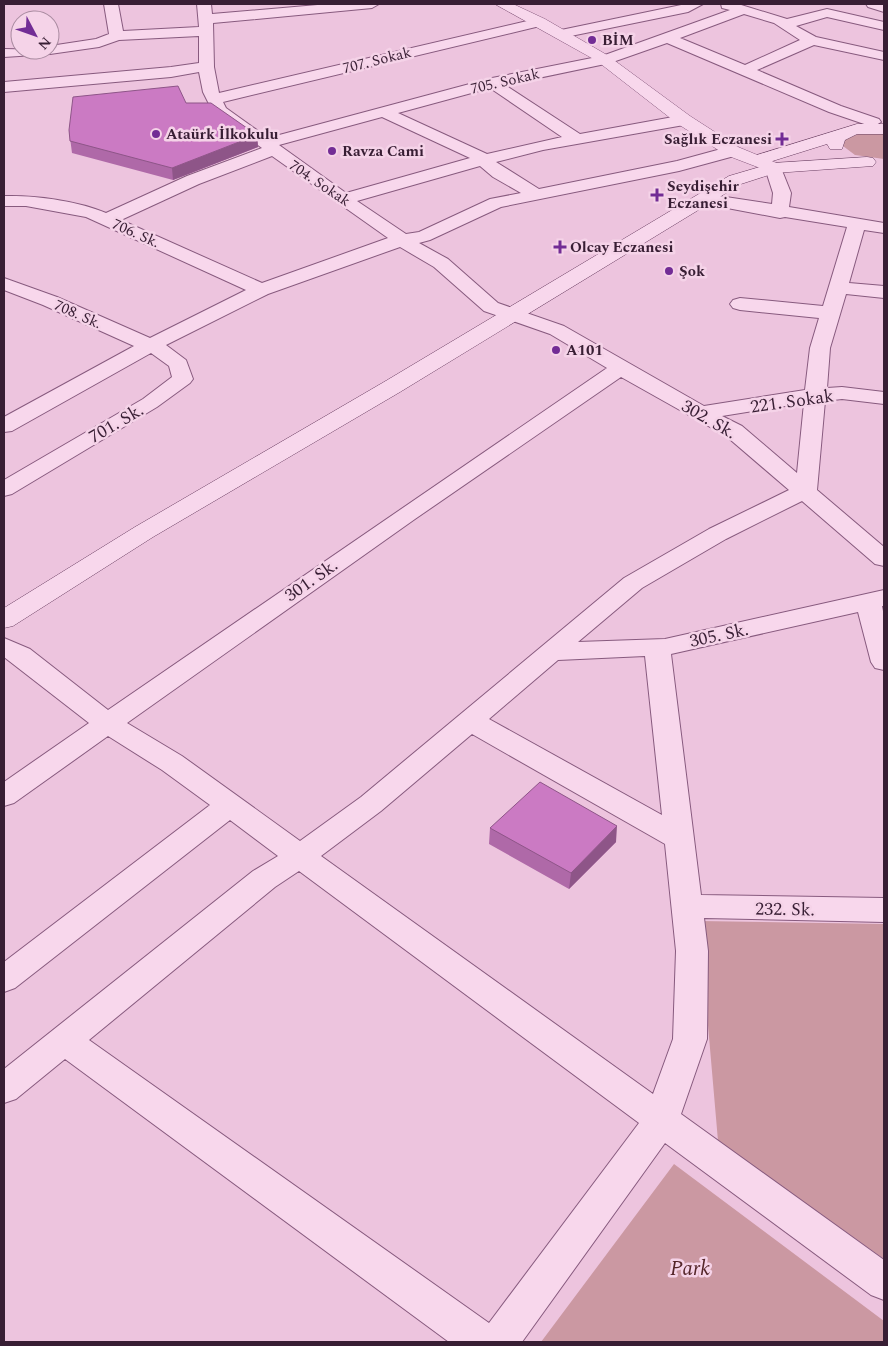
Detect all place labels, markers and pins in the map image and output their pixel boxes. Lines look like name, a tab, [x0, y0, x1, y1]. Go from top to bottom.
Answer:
place label: BİM	[602, 29, 634, 52]
marker: BİM	[586, 34, 598, 46]
place label: Ataürk İlkokulu	[166, 123, 279, 146]
marker: Ataürk İlkokulu	[150, 128, 162, 140]
place label: Sağlık Eczanesi	[664, 128, 772, 151]
marker: Sağlık Eczanesi	[776, 133, 788, 145]
place label: Ravza Cami	[342, 140, 424, 163]
marker: Ravza Cami	[326, 145, 338, 157]
place label: Seydişehir Eczanesi	[667, 175, 740, 215]
marker: Seydişehir Eczanesi	[651, 189, 663, 201]
place label: Olcay Eczanesi	[570, 236, 673, 259]
marker: Olcay Eczanesi	[554, 241, 566, 253]
place label: Şok	[679, 260, 705, 283]
marker: Şok	[663, 265, 675, 277]
place label: A101	[566, 339, 603, 362]
marker: A101	[550, 344, 562, 356]

